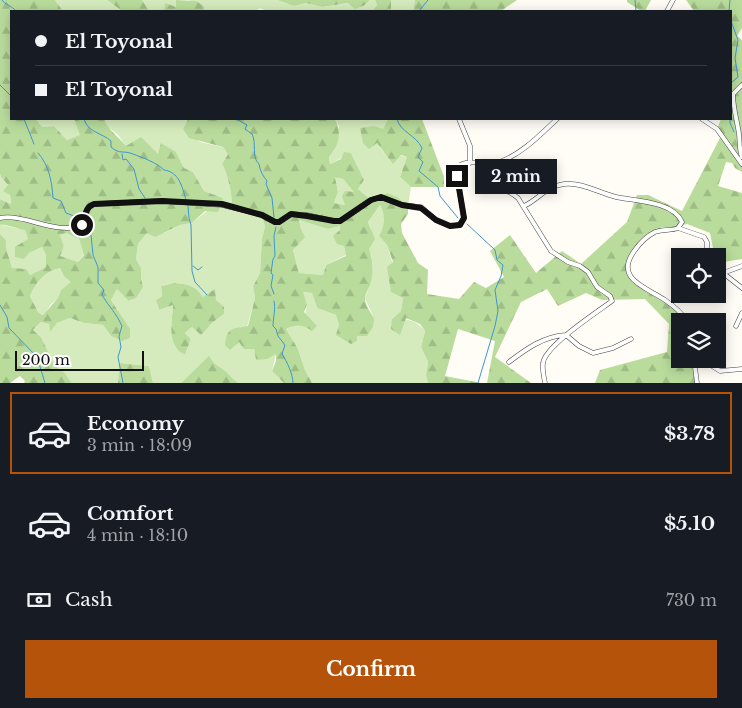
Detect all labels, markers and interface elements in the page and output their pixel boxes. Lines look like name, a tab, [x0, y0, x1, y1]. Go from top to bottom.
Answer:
text: El Toyonal	[65, 30, 173, 53]
text: El Toyonal	[65, 78, 173, 101]
callout: 2 min	[474, 158, 557, 194]
route end	[446, 165, 468, 187]
text: 2 min	[491, 166, 541, 186]
route start	[71, 214, 93, 236]
map controls	[671, 248, 726, 368]
button: locate	[671, 248, 726, 303]
button: layers	[671, 313, 726, 368]
scale bar	[15, 348, 144, 371]
text: 200 m	[22, 351, 70, 369]
icon: car	[27, 411, 72, 456]
text: Economy	[87, 412, 184, 435]
text: $3.78	[664, 422, 715, 445]
text: 3 min · 18:09	[87, 435, 192, 455]
icon: car	[27, 501, 72, 546]
text: Comfort	[87, 502, 174, 525]
text: $5.10	[664, 512, 715, 535]
text: 4 min · 18:10	[87, 525, 188, 545]
icon: cash	[25, 586, 53, 614]
text: Cash	[65, 588, 112, 611]
text: 730 m	[666, 590, 717, 610]
button: Confirm	[25, 640, 717, 698]

